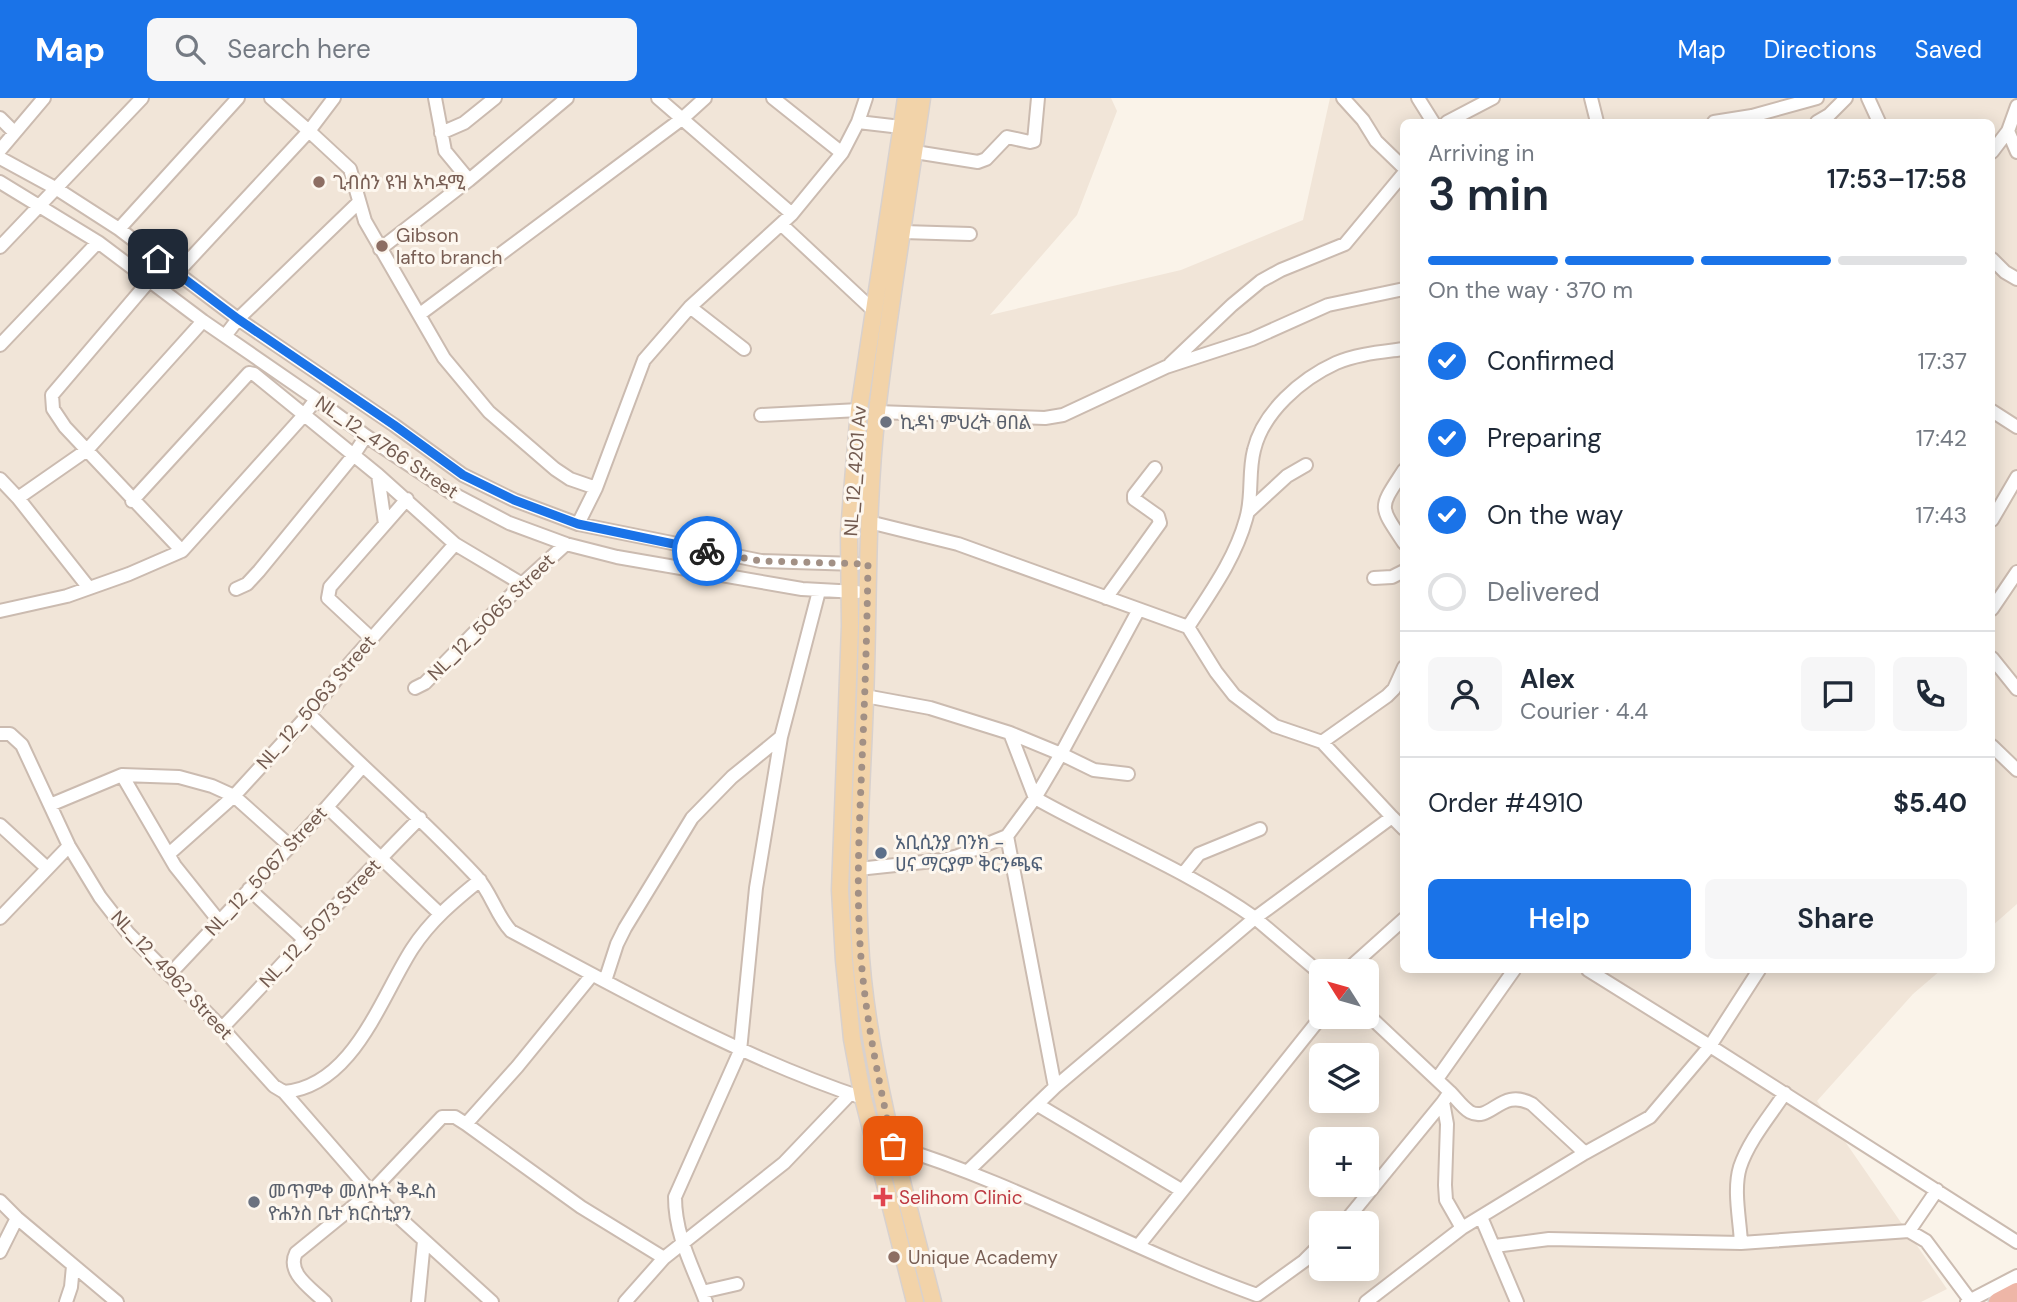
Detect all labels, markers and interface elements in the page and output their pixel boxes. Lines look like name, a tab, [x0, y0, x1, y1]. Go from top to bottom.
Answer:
search box	[147, 18, 637, 81]
text: Map	[35, 28, 105, 71]
icon: search	[171, 30, 209, 68]
text: Search here	[227, 32, 371, 66]
text: Map	[1678, 34, 1726, 65]
text: Directions	[1764, 34, 1877, 65]
text: Saved	[1915, 34, 1982, 65]
text: Arriving in	[1428, 138, 1534, 168]
text: 17:53–17:58	[1827, 162, 1967, 196]
text: 3 min	[1428, 164, 1549, 224]
place label: ጊብሰን ዩዝ አካዳሚ	[333, 170, 465, 195]
marker: ጊብሰን ዩዝ አካዳሚ	[311, 174, 327, 190]
place label: Gibson lafto branch	[396, 223, 503, 270]
pin	[128, 229, 188, 289]
marker: Gibson lafto branch	[374, 238, 390, 254]
icon: home	[139, 240, 177, 278]
text: On the way · 370 m	[1428, 275, 1633, 305]
icon: check	[1428, 342, 1466, 380]
text: Confirmed	[1487, 344, 1614, 378]
text: 17:37	[1917, 346, 1967, 376]
street label: NL_12_4766 Street	[311, 390, 463, 504]
street label: NL_12_4201 Av	[838, 405, 872, 537]
place label: ኪዳነ ምህረት ፀበል	[900, 410, 1032, 435]
marker: ኪዳነ ምህረት ፀበል	[878, 414, 894, 430]
icon: check	[1428, 419, 1466, 457]
text: Preparing	[1487, 421, 1602, 455]
text: 17:42	[1916, 423, 1967, 453]
icon: check	[1428, 496, 1466, 534]
text: On the way	[1487, 498, 1623, 532]
text: 17:43	[1915, 500, 1967, 530]
courier	[672, 516, 742, 586]
icon: bike	[688, 532, 726, 570]
street label: NL_12_5065 Street	[422, 548, 560, 686]
text: Delivered	[1487, 575, 1600, 609]
street label: NL_12_5063 Street	[251, 630, 381, 774]
button: person	[1428, 657, 1502, 731]
button: chat	[1801, 657, 1875, 731]
button: phone	[1893, 657, 1967, 731]
text: Alex	[1520, 662, 1575, 696]
text: Courier · 4.4	[1520, 696, 1648, 726]
text: Order #4910	[1428, 786, 1583, 820]
text: $5.40	[1893, 786, 1967, 820]
street label: NL_12_5067 Street	[199, 801, 333, 941]
place label: አቢሲንያ ባንክ - ሀና ማርያም ቅርንጫፍ	[895, 830, 1043, 877]
marker: አቢሲንያ ባንክ - ሀና ማርያም ቅርንጫፍ	[873, 845, 889, 861]
street label: NL_12_5073 Street	[254, 853, 386, 993]
button: Help	[1428, 879, 1691, 959]
button: Share	[1705, 879, 1967, 959]
street label: NL_12_4962 Street	[106, 905, 238, 1045]
north arrow	[1309, 959, 1379, 1029]
map controls	[1309, 959, 1379, 1281]
button: layers	[1309, 1043, 1379, 1113]
pin	[863, 1116, 923, 1176]
icon: bag	[874, 1127, 912, 1165]
button: +	[1309, 1127, 1379, 1197]
place label: መጥምቀ መለኮት ቅዱስ ዮሐንስ ቤተ ክርስቲያን	[268, 1179, 437, 1226]
place label: Selihom Clinic	[899, 1185, 1023, 1210]
marker: Selihom Clinic	[873, 1187, 893, 1207]
marker: መጥምቀ መለኮት ቅዱስ ዮሐንስ ቤተ ክርስቲያን	[246, 1194, 262, 1210]
button: −	[1309, 1211, 1379, 1281]
place label: Unique Academy	[908, 1245, 1058, 1270]
marker: Unique Academy	[886, 1249, 902, 1265]

